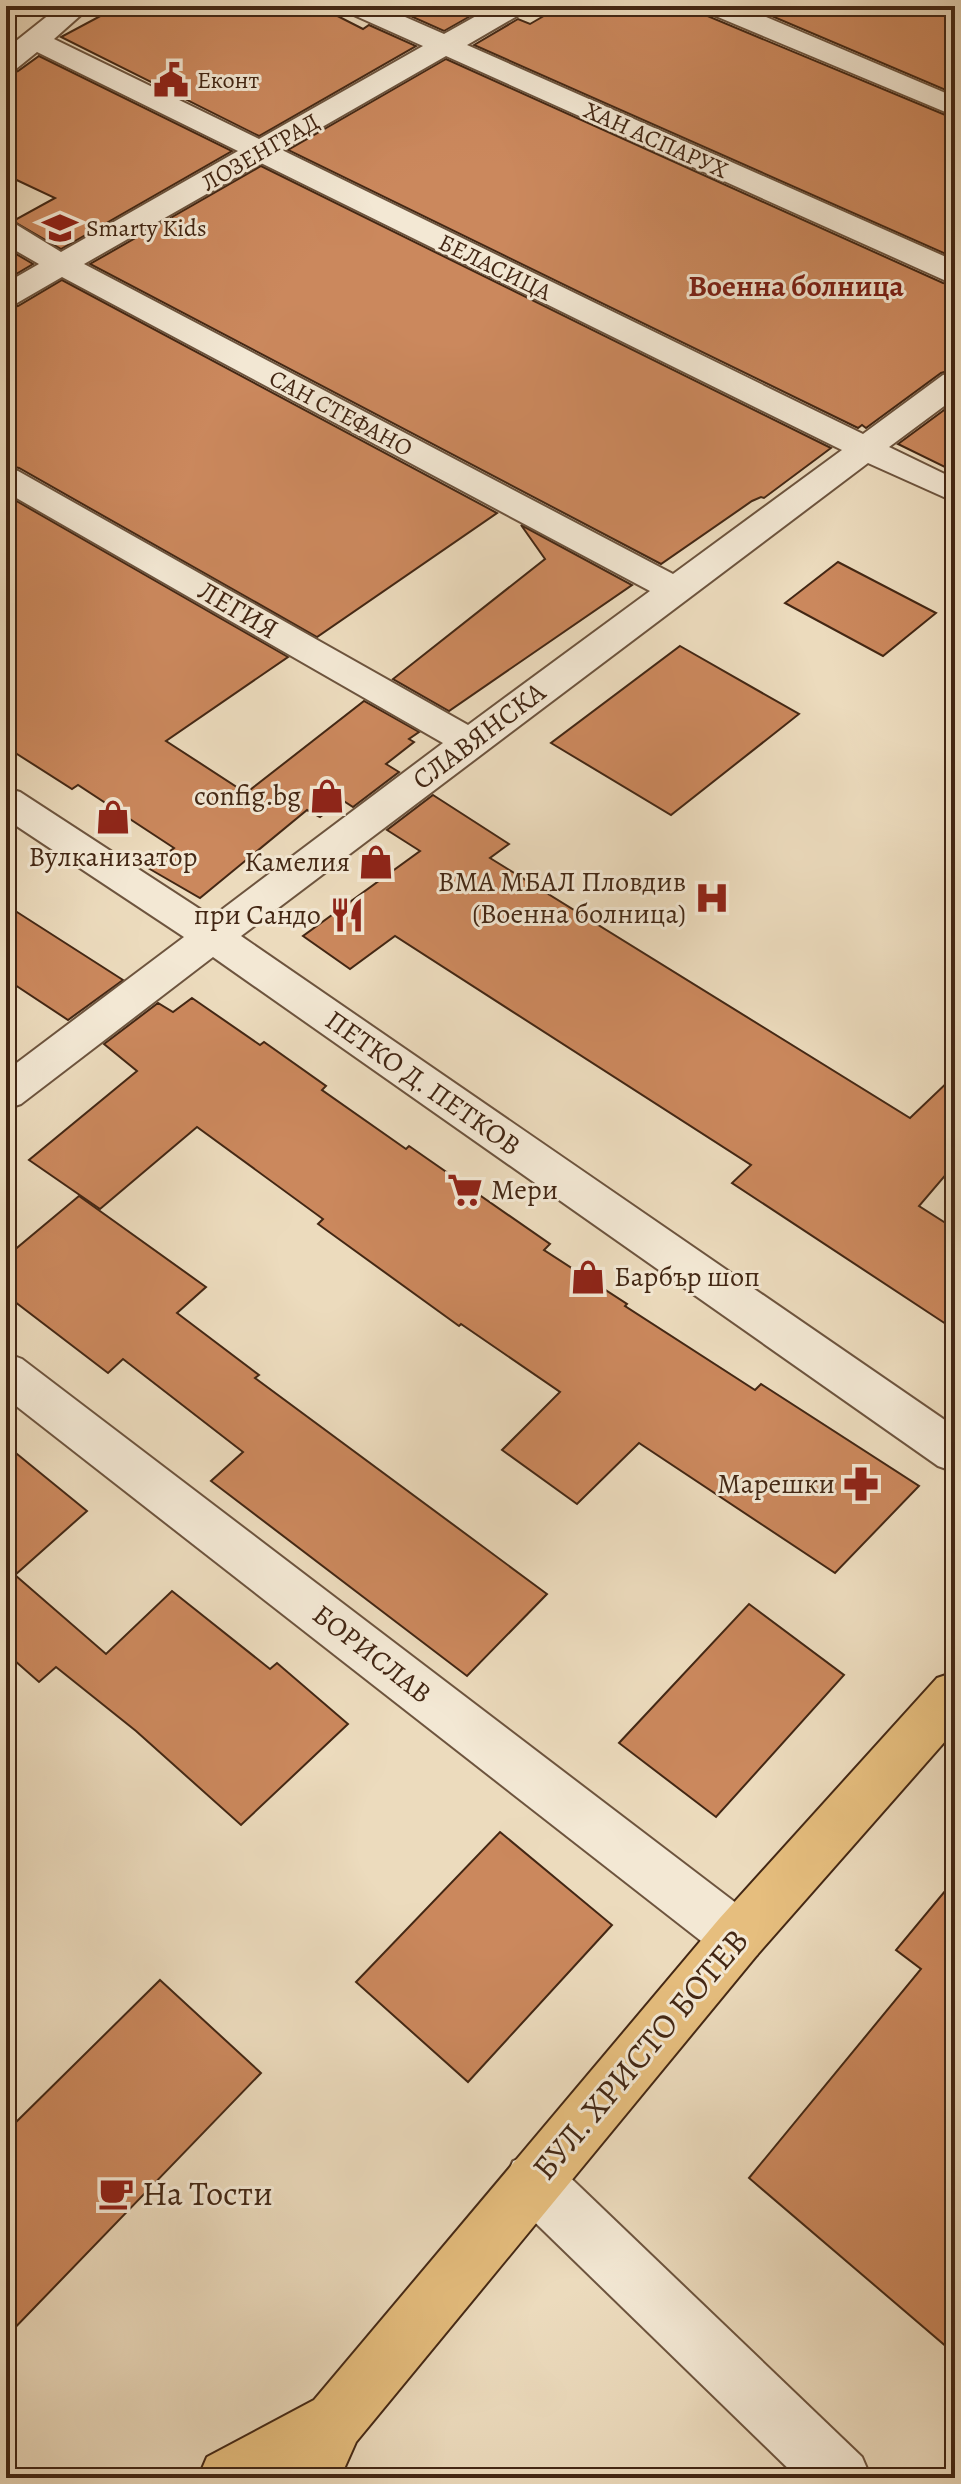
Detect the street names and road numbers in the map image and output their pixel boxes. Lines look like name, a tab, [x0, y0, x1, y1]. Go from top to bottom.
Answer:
street label: ХАН АСПАРУХ	[579, 94, 733, 186]
street label: ЛОЗЕНГРАД	[195, 105, 325, 199]
street label: БЕЛАСИЦА	[433, 226, 558, 309]
street label: САН СТЕФАНО	[264, 362, 418, 464]
street label: ЛЕГИЯ	[191, 572, 285, 648]
street label: СЛАВЯНСКА	[405, 673, 554, 799]
street label: ПЕТКО Д. ПЕТКОВ	[318, 1001, 528, 1165]
street label: БОРИСЛАВ	[305, 1596, 439, 1712]
street label: БУЛ. ХРИСТО БОТЕВ	[521, 1918, 759, 2190]

